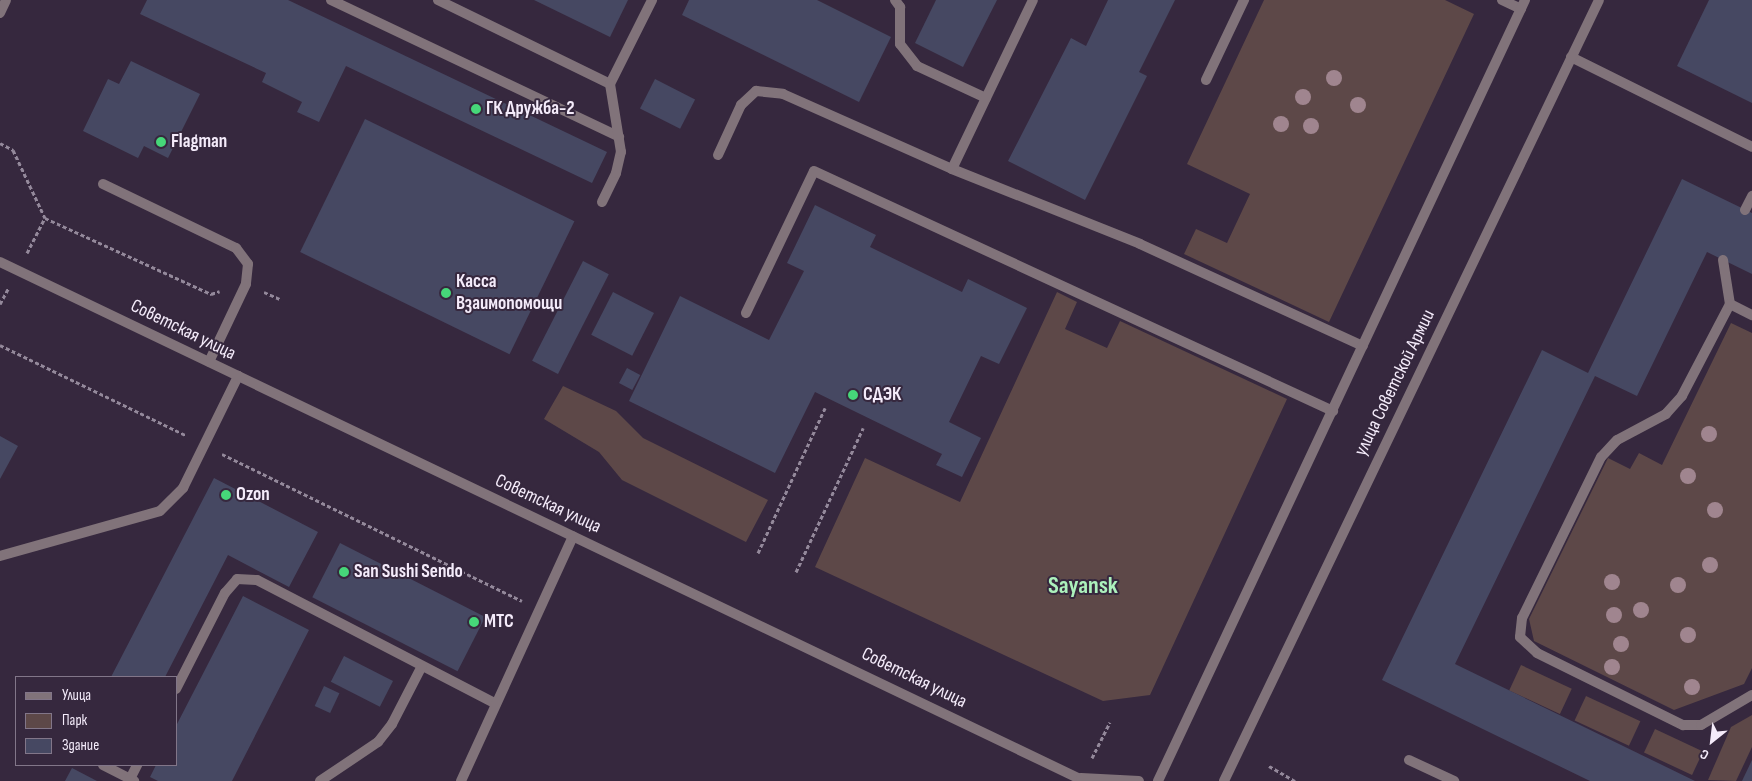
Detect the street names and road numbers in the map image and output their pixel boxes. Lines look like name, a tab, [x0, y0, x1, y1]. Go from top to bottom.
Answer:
street label: Советская улица	[127, 295, 239, 365]
street label: улица Советской Армии	[1350, 306, 1440, 460]
street label: Советская улица	[491, 470, 605, 538]
street label: Советская улица	[858, 643, 970, 713]

